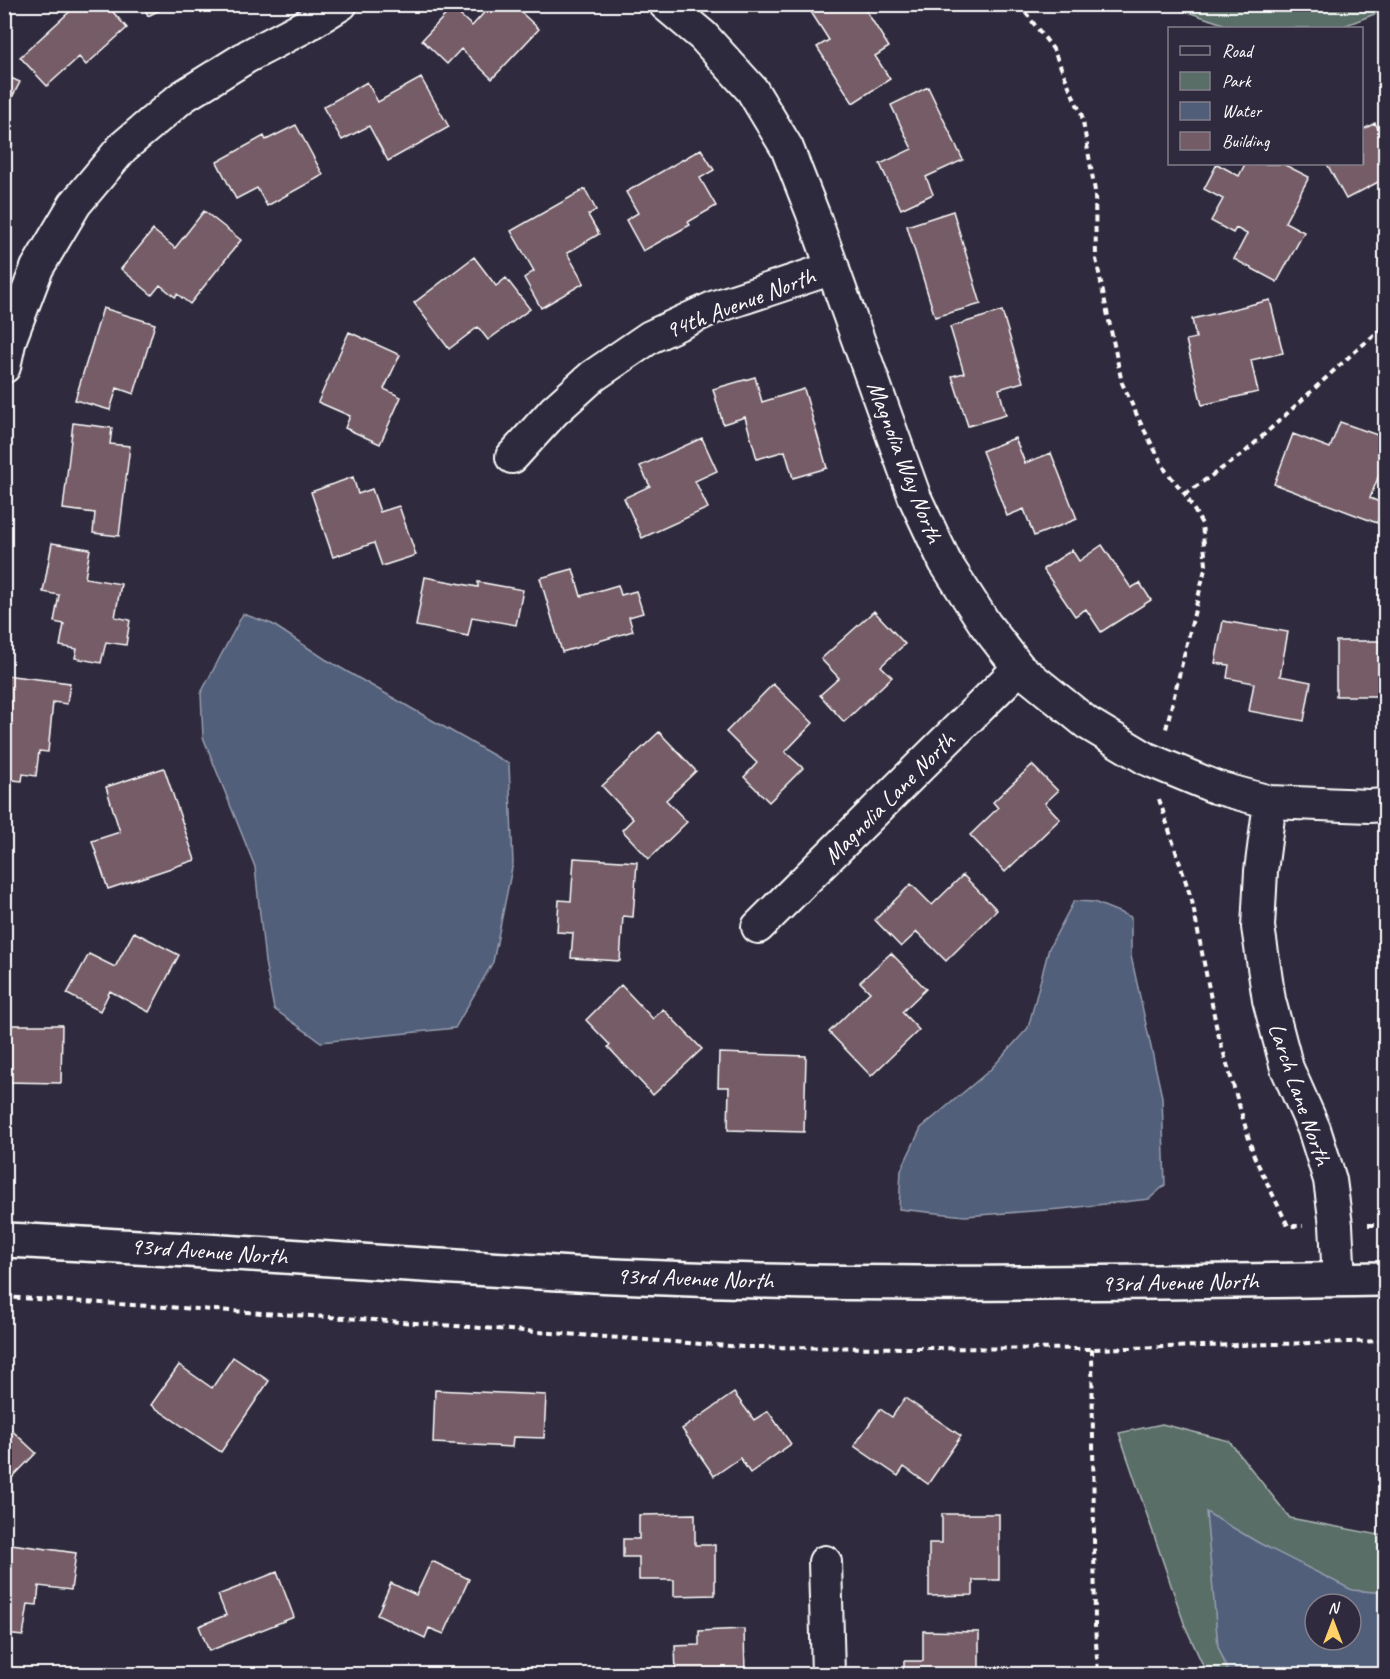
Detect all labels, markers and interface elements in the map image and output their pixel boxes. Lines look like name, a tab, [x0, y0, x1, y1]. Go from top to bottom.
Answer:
legend	[1168, 27, 1363, 165]
text: Road	[1222, 40, 1255, 62]
text: Park	[1222, 70, 1252, 92]
text: Water	[1222, 100, 1263, 122]
text: Building	[1222, 130, 1271, 152]
street label: 94th Avenue North	[661, 260, 821, 345]
street label: Magnolia Way North	[860, 377, 950, 549]
street label: Magnolia Lane North	[817, 724, 963, 870]
street label: Larch Lane North	[1262, 1019, 1339, 1171]
street label: 93rd Avenue North	[130, 1231, 290, 1272]
street label: 93rd Avenue North	[616, 1260, 776, 1296]
street label: 93rd Avenue North	[1101, 1266, 1261, 1298]
north arrow	[1303, 1592, 1363, 1652]
text: N	[1328, 1598, 1341, 1618]

